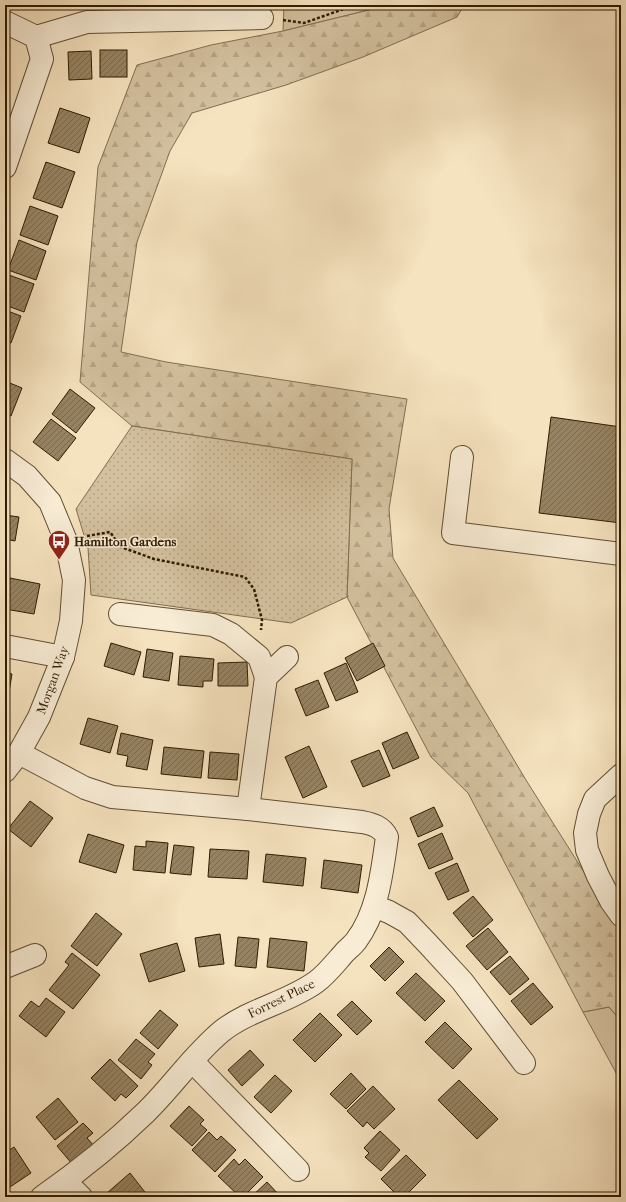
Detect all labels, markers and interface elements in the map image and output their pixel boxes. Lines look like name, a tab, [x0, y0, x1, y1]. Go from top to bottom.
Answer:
bus stop icon: Hamilton Gardens	[46, 528, 72, 561]
place label: Hamilton Gardens	[74, 534, 177, 549]
street label: Morgan Way	[33, 643, 72, 716]
street label: Forrest Place	[245, 976, 318, 1021]

